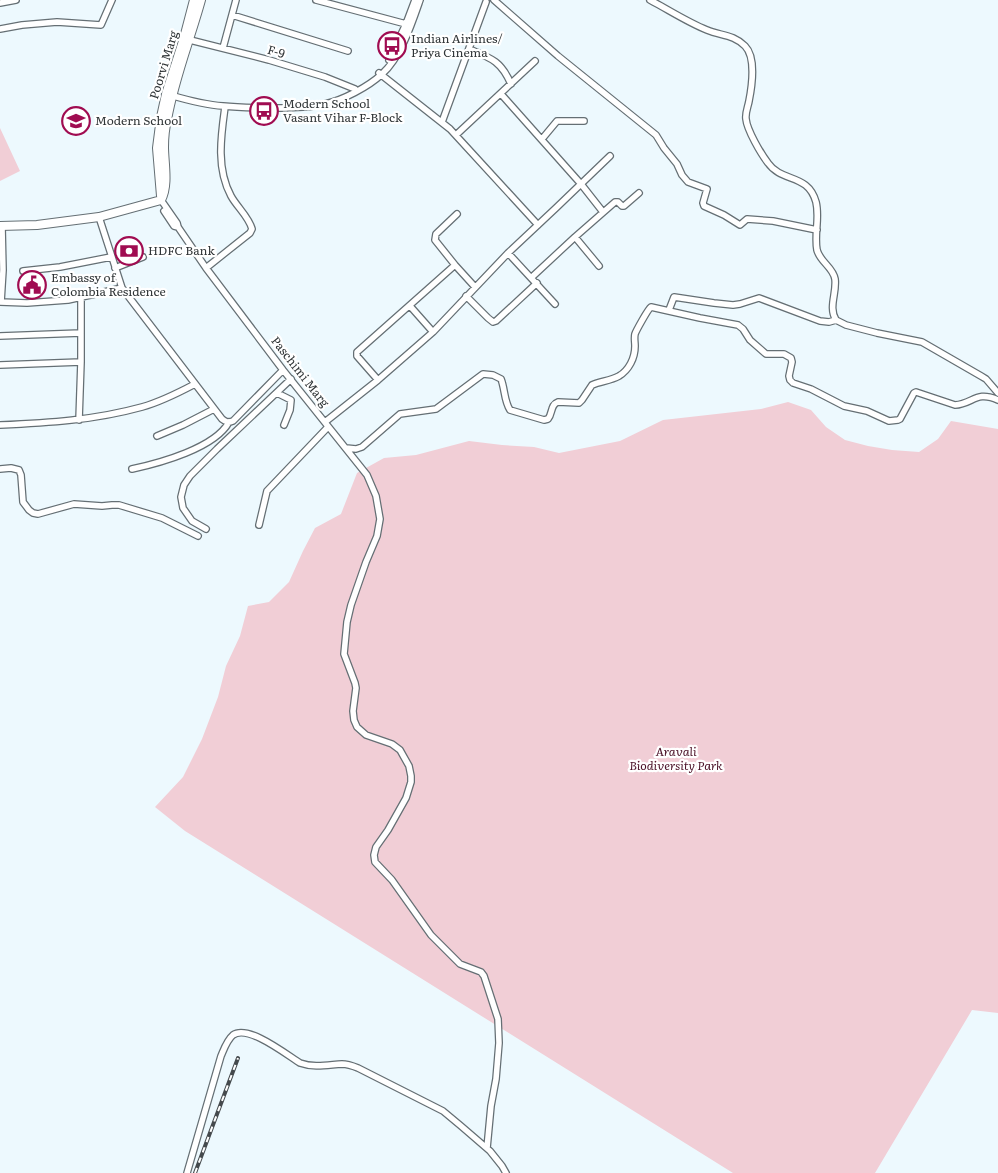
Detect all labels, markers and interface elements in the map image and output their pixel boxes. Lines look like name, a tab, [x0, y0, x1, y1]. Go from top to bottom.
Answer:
street label: Poorvi Marg	[144, 28, 182, 101]
place label: Indian Airlines/ Priya Cinema	[411, 29, 503, 61]
bus stop icon: Indian Airlines/ Priya Cinema	[377, 31, 407, 61]
street label: F-9	[265, 40, 287, 62]
place label: Modern School Vasant Vihar F-Block	[283, 94, 403, 126]
bus stop icon: Modern School Vasant Vihar F-Block	[249, 96, 279, 126]
school or university icon: Modern School	[61, 106, 91, 136]
place label: Modern School	[95, 111, 182, 129]
bank icon: HDFC Bank	[114, 236, 144, 266]
place label: HDFC Bank	[148, 241, 216, 259]
place label: Embassy of Colombia Residence	[51, 268, 166, 300]
public building icon: Embassy of Colombia Residence	[17, 270, 47, 300]
street label: Paschimi Marg	[267, 332, 334, 411]
park label: Aravali Biodiversity Park	[629, 742, 723, 774]

